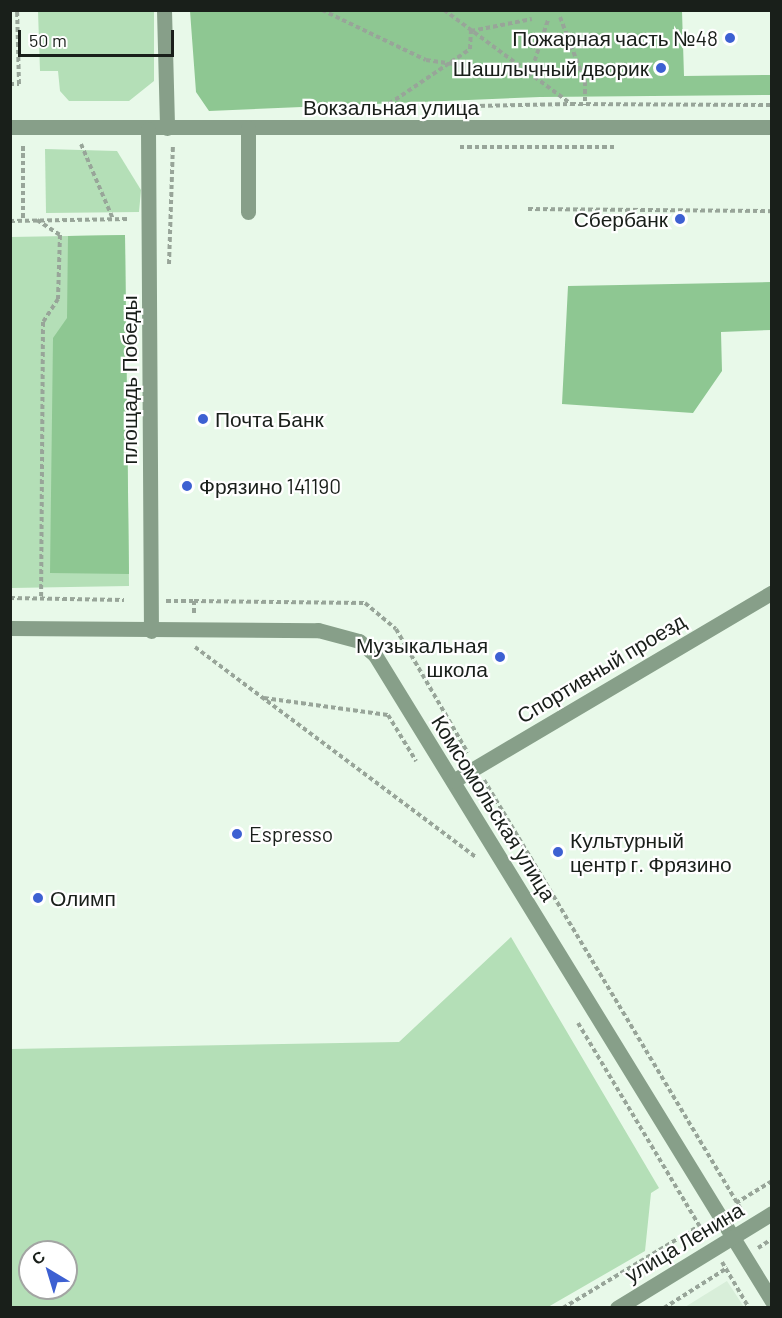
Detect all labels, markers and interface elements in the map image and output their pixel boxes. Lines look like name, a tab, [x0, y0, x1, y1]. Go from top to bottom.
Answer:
scale bar	[21, 18, 177, 56]
place label: Пожарная часть №48	[512, 25, 718, 51]
text: 50 m	[29, 29, 67, 51]
marker: Пожарная часть №48	[723, 31, 737, 45]
place label: Шашлычный дворик	[453, 55, 649, 81]
marker: Шашлычный дворик	[654, 61, 668, 75]
street label: Вокзальная улица	[303, 94, 479, 120]
place label: Сбербанк	[574, 206, 668, 232]
marker: Сбербанк	[673, 212, 687, 226]
street label: площадь Победы	[116, 295, 142, 465]
place label: Почта Банк	[215, 406, 324, 432]
marker: Почта Банк	[196, 412, 210, 426]
place label: Фрязино 141190	[199, 473, 341, 499]
marker: Фрязино 141190	[180, 479, 194, 493]
street label: Спортивный проезд	[512, 608, 690, 728]
place label: Музыкальная школа	[356, 632, 488, 682]
marker: Музыкальная школа	[493, 650, 507, 664]
street label: Комсомольская улица	[426, 710, 562, 906]
place label: Espresso	[249, 821, 333, 847]
marker: Espresso	[230, 827, 244, 841]
place label: Культурный центр г. Фрязино	[570, 827, 732, 877]
marker: Культурный центр г. Фрязино	[551, 845, 565, 859]
place label: Олимп	[50, 885, 116, 911]
marker: Олимп	[31, 891, 45, 905]
street label: улица Ленина	[620, 1197, 748, 1287]
north arrow	[18, 1240, 78, 1300]
text: С	[27, 1246, 48, 1268]

